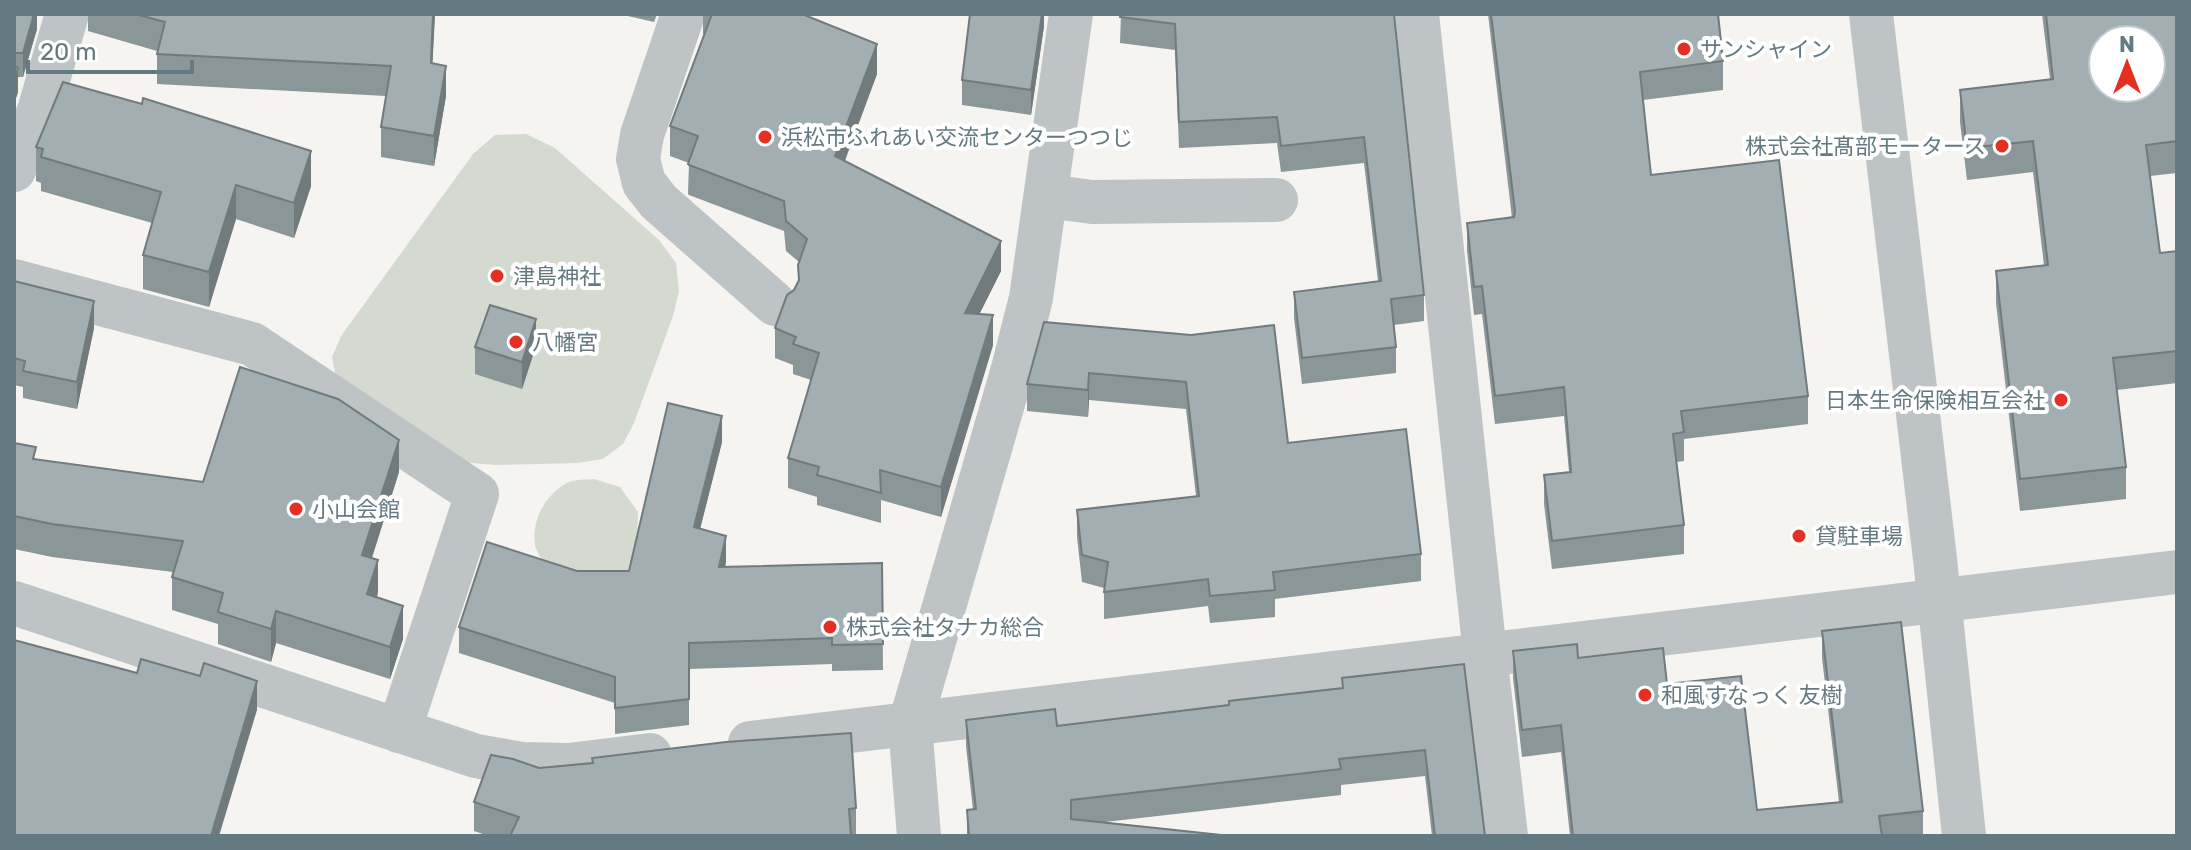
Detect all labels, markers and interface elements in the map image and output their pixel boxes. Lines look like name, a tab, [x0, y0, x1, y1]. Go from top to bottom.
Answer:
scale bar	[28, 24, 192, 74]
north arrow	[2087, 24, 2167, 104]
text: N	[2119, 31, 2135, 58]
place label: サンシャイン	[1700, 36, 1832, 63]
text: 20 m	[40, 38, 97, 66]
marker: サンシャイン	[1675, 40, 1693, 58]
place label: 浜松市ふれあい交流センターつつじ	[781, 124, 1133, 151]
marker: 浜松市ふれあい交流センターつつじ	[756, 128, 774, 146]
place label: 株式会社髙部モータース	[1745, 133, 1986, 160]
marker: 株式会社髙部モータース	[1993, 137, 2011, 155]
place label: 津島神社	[513, 263, 601, 290]
marker: 津島神社	[488, 267, 506, 285]
place label: 八幡宮	[532, 329, 598, 356]
marker: 八幡宮	[507, 333, 525, 351]
place label: 日本生命保険相互会社	[1825, 387, 2045, 414]
marker: 日本生命保険相互会社	[2052, 391, 2070, 409]
place label: 小山会館	[312, 496, 400, 523]
marker: 小山会館	[287, 500, 305, 518]
place label: 貸駐車場	[1815, 523, 1903, 550]
marker: 貸駐車場	[1790, 527, 1808, 545]
place label: 株式会社タナカ総合	[846, 614, 1044, 641]
marker: 株式会社タナカ総合	[821, 618, 839, 636]
place label: 和風すなっく 友樹	[1661, 682, 1842, 709]
marker: 和風すなっく 友樹	[1636, 686, 1654, 704]

